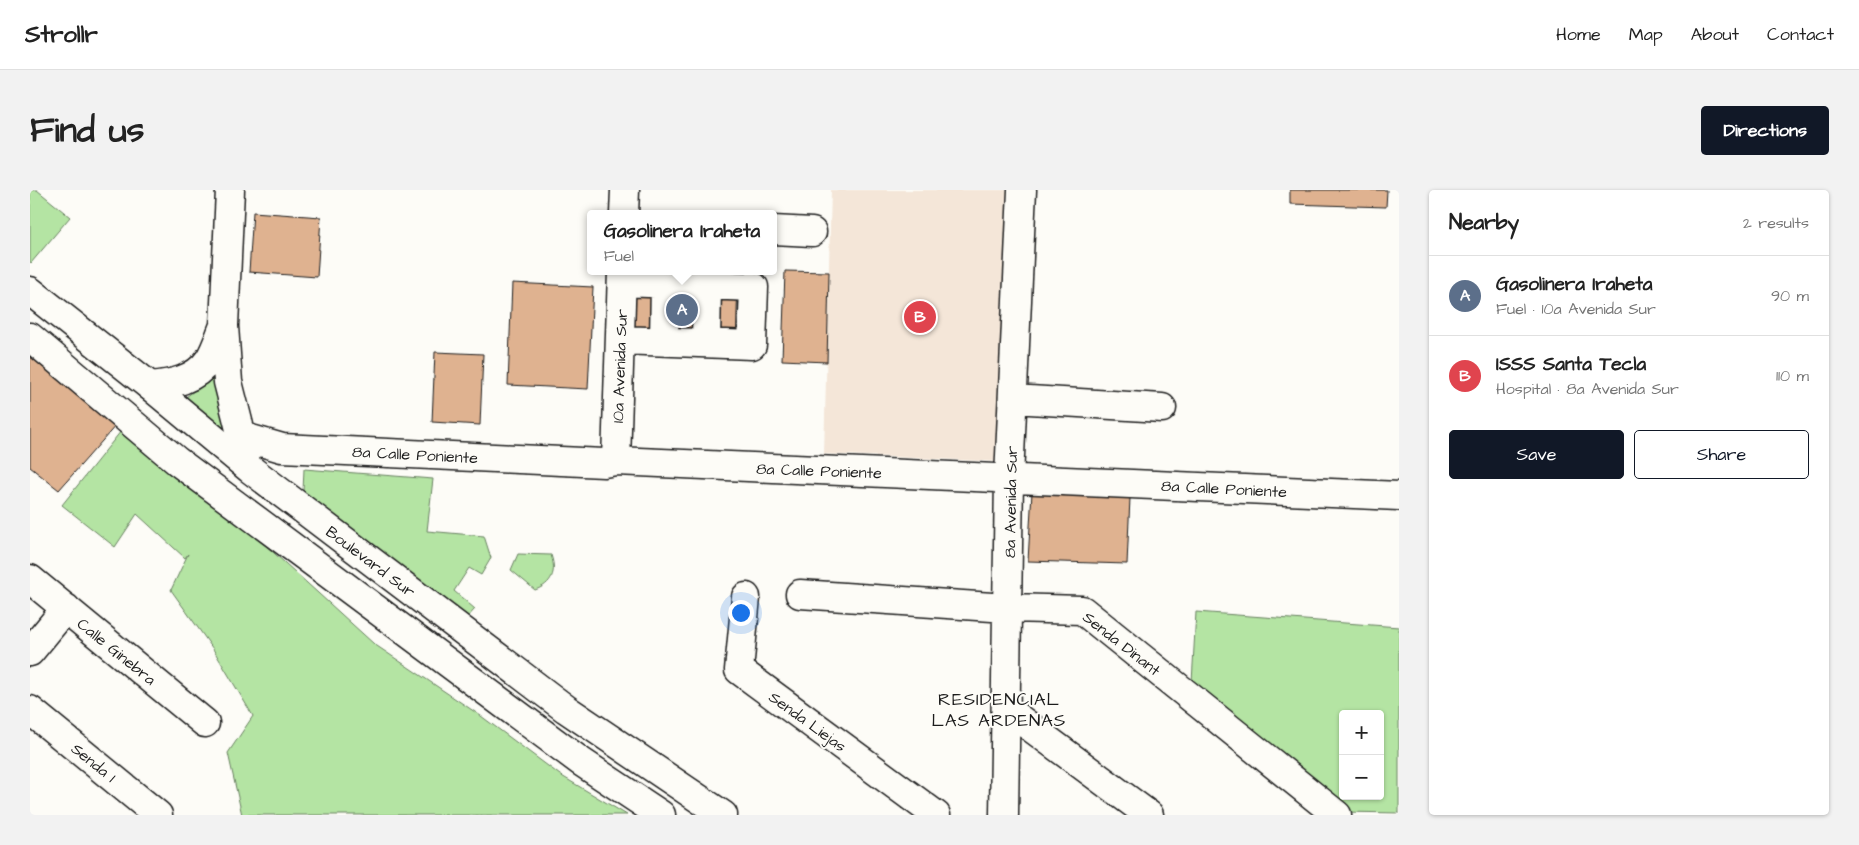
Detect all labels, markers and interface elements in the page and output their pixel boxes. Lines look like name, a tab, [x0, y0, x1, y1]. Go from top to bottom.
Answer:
text: Strollr	[25, 18, 98, 52]
text: Home	[1556, 22, 1601, 47]
text: Map	[1629, 22, 1663, 47]
text: About	[1691, 22, 1739, 47]
text: Contact	[1767, 22, 1834, 47]
text: Find us	[30, 106, 144, 155]
button: Directions	[1701, 106, 1829, 155]
text: Nearby	[1449, 208, 1519, 237]
popup	[587, 210, 777, 275]
text: 2 results	[1743, 212, 1809, 234]
text: Gasolinera Iraheta	[604, 218, 760, 245]
text: Fuel	[604, 245, 634, 267]
text: Gasolinera Iraheta	[1496, 271, 1653, 298]
text: A	[1460, 285, 1470, 307]
text: 90 m	[1771, 285, 1809, 307]
pin: A	[666, 291, 698, 329]
pin: B	[904, 298, 936, 336]
text: Fuel · 10a Avenida Sur	[1496, 298, 1656, 320]
street label: 10a Avenida Sur	[607, 308, 633, 424]
text: ISSS Santa Tecla	[1496, 351, 1646, 378]
text: B	[1459, 365, 1471, 387]
text: 110 m	[1776, 365, 1809, 387]
text: Hospital · 8a Avenida Sur	[1496, 378, 1679, 400]
button: Save	[1449, 430, 1624, 479]
button: Share	[1634, 430, 1809, 479]
street label: 8a Calle Poniente	[352, 441, 479, 469]
street label: 8a Avenida Sur	[999, 445, 1023, 558]
street label: 8a Calle Poniente	[756, 458, 883, 484]
street label: 8a Calle Poniente	[1161, 475, 1288, 503]
street label: Boulevard Sur	[321, 521, 420, 603]
your location	[728, 600, 754, 626]
street label: Senda Dinant	[1078, 606, 1165, 681]
street label: Calle Ginebra	[72, 613, 160, 690]
street label: Senda Liejas	[764, 686, 851, 757]
district label: RESIDENCIAL LAS ARDENAS	[932, 687, 1066, 733]
map controls	[1339, 710, 1384, 800]
button: +	[1339, 710, 1384, 755]
street label: Senda 1	[66, 738, 120, 788]
button: −	[1339, 755, 1384, 800]

